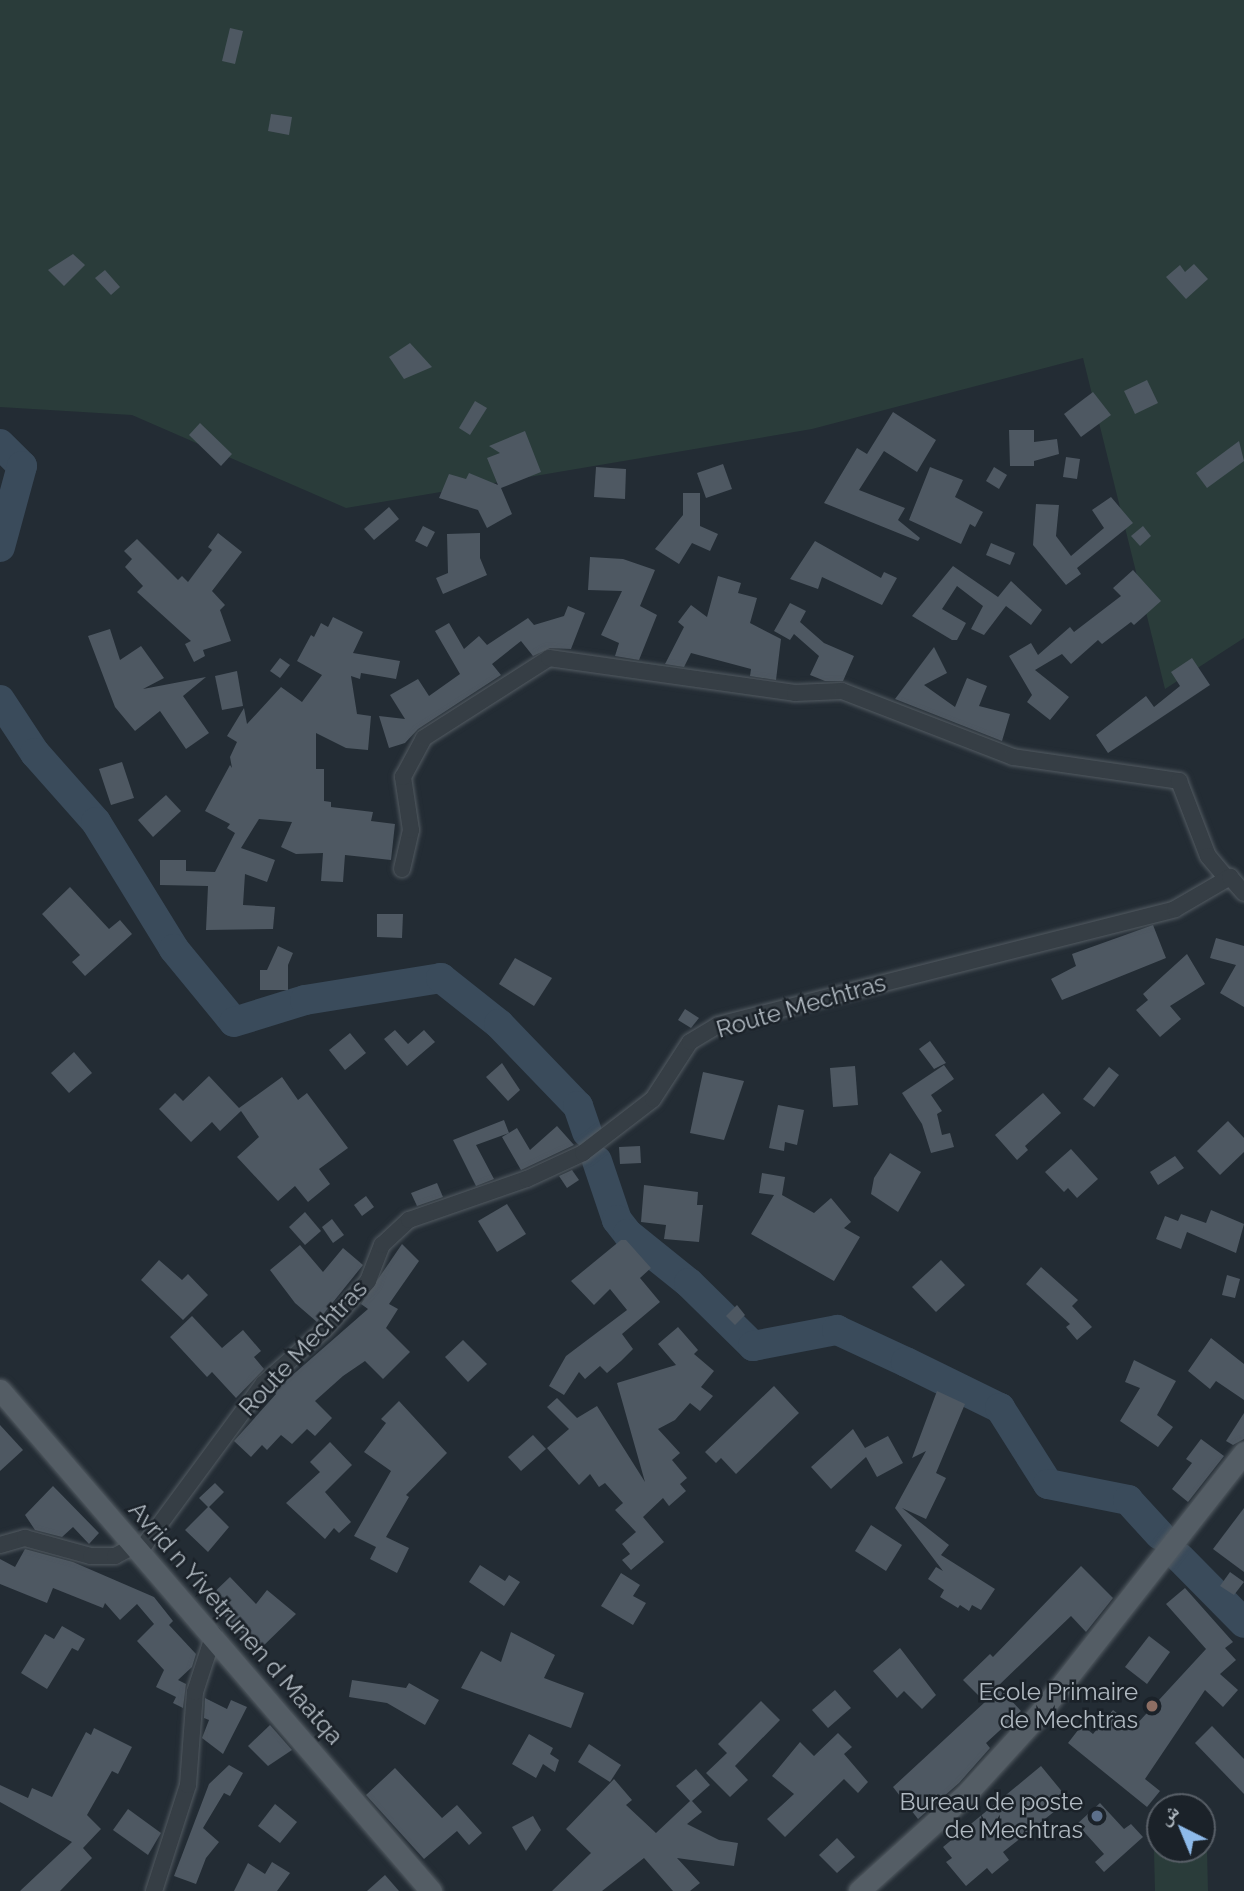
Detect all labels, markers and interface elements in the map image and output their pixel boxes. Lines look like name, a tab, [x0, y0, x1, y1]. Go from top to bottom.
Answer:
street label: Route Mechtras	[713, 968, 889, 1044]
street label: Route Mechtras	[233, 1274, 373, 1422]
street label: Avrid n Yivetṛunen d Maatqa	[122, 1495, 350, 1751]
place label: Ecole Primaire de Mechtras	[979, 1678, 1138, 1734]
marker: Ecole Primaire de Mechtras	[1144, 1698, 1160, 1714]
place label: Bureau de poste de Mechtras	[899, 1788, 1083, 1844]
north arrow	[1146, 1793, 1216, 1863]
text: ش	[1153, 1799, 1183, 1829]
marker: Bureau de poste de Mechtras	[1089, 1808, 1105, 1824]

